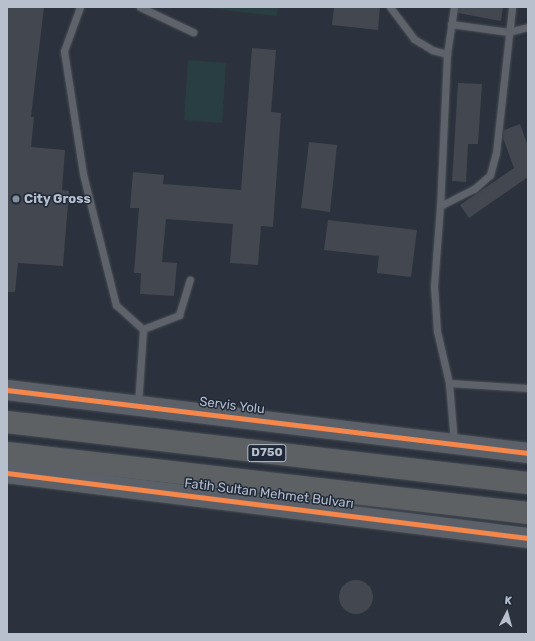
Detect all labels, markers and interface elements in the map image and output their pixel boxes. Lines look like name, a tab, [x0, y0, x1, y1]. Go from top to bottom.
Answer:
place label: City Gross	[24, 191, 91, 207]
marker: City Gross	[11, 194, 21, 204]
street label: Servis Yolu	[198, 394, 266, 418]
road number: D750	[247, 443, 287, 463]
street label: Fatih Sultan Mehmet Bulvarı	[183, 476, 355, 512]
north arrow	[487, 593, 527, 633]
text: K	[504, 594, 513, 607]

